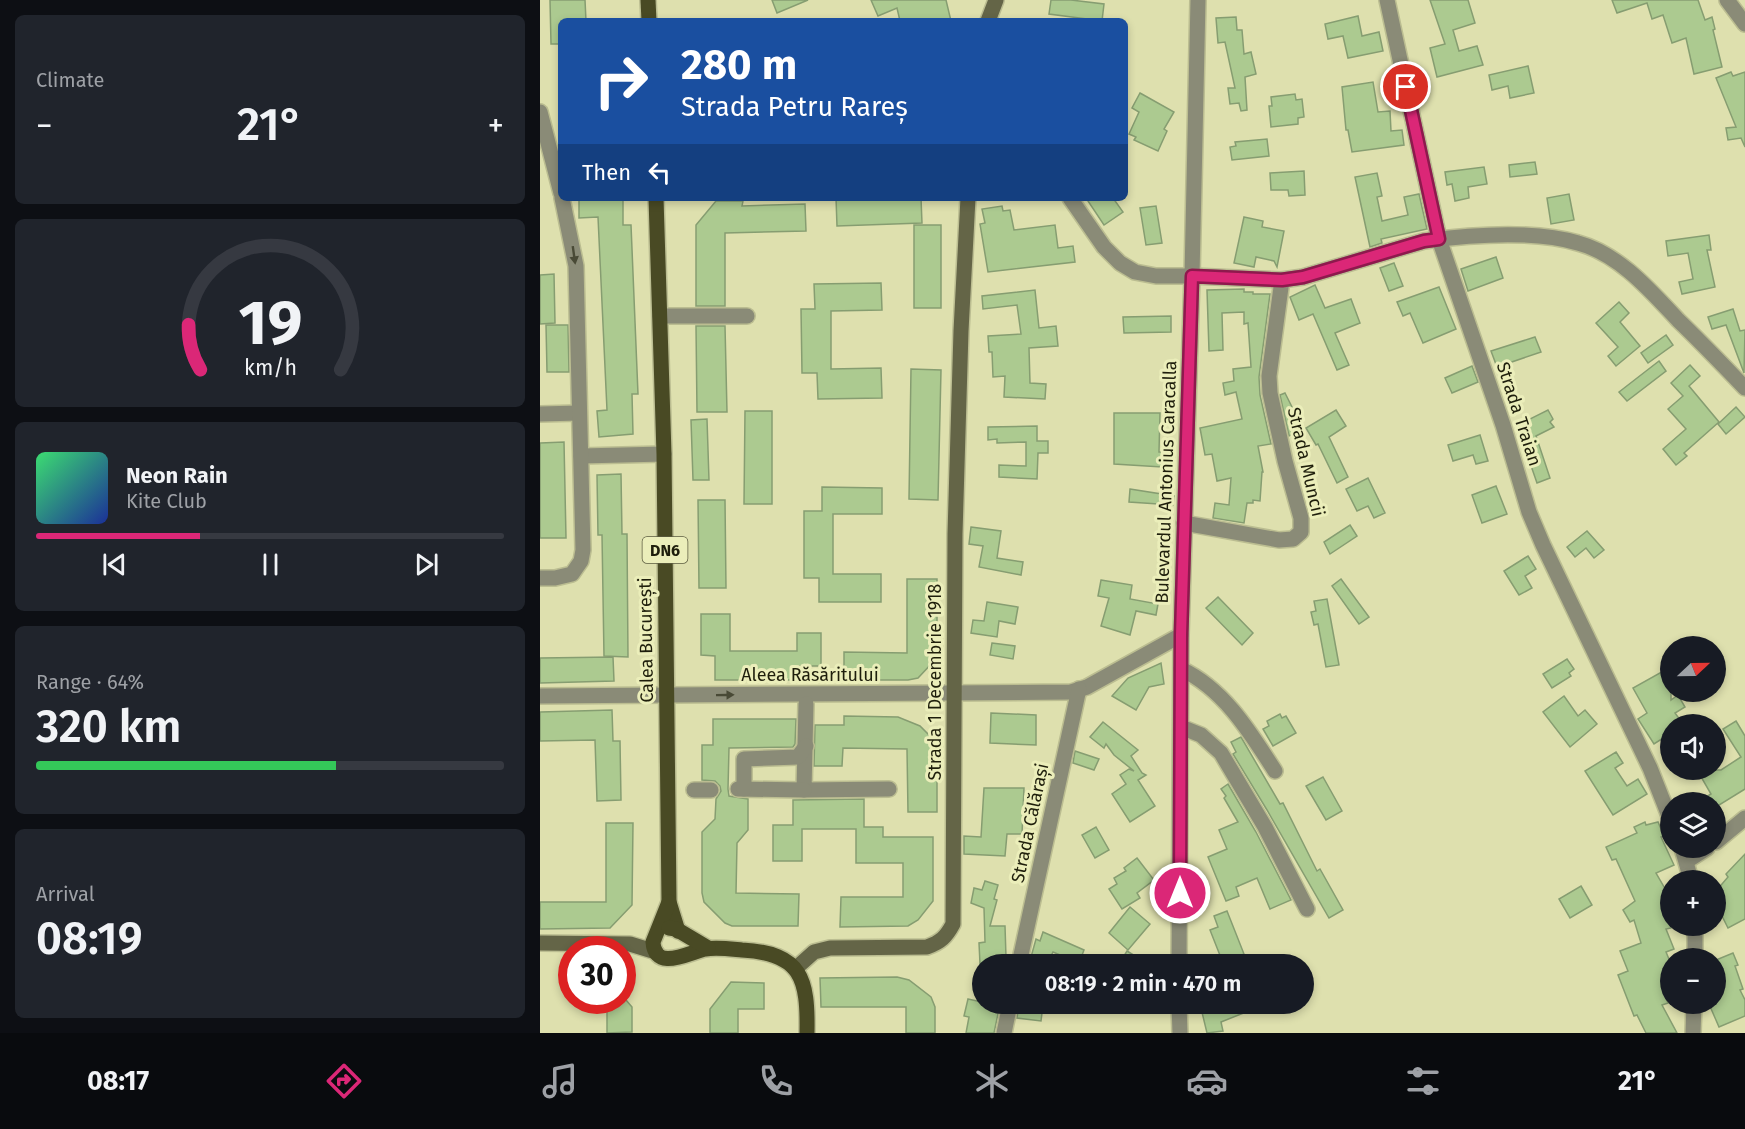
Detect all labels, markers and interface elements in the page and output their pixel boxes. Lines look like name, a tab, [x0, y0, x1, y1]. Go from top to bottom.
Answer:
text: 280 m	[681, 40, 797, 90]
icon: right	[582, 42, 660, 120]
pin	[1380, 61, 1431, 112]
text: Climate	[36, 68, 104, 92]
icon: arrive	[1389, 70, 1422, 103]
text: Strada Petru Rareș	[681, 91, 908, 123]
text: 21°	[237, 98, 303, 152]
text: −	[36, 106, 53, 146]
text: +	[488, 106, 504, 146]
icon: left	[643, 156, 676, 189]
text: Then	[582, 159, 631, 186]
one-way arrow	[569, 246, 579, 265]
text: 19	[238, 286, 302, 361]
text: km/h	[243, 355, 297, 381]
street label: Strada Traian	[1492, 359, 1546, 469]
street label: Bulevardul Antonius Caracalla	[1151, 360, 1181, 604]
street label: Strada Muncii	[1283, 405, 1329, 519]
text: Neon Rain	[126, 462, 228, 489]
text: Kite Club	[126, 489, 207, 513]
road number: DN6	[642, 537, 688, 563]
icon: previous	[98, 548, 131, 581]
icon: pause	[254, 548, 287, 581]
icon: next	[410, 548, 443, 581]
street label: Calea București	[634, 577, 659, 703]
street label: Strada 1 Decembrie 1918	[924, 583, 946, 781]
north arrow	[1660, 636, 1726, 702]
map controls	[1660, 636, 1726, 1014]
street label: Aleea Răsăritului	[741, 664, 879, 686]
text: Range · 64%	[36, 670, 144, 694]
one-way arrow	[716, 690, 735, 700]
text: 320 km	[36, 700, 181, 754]
button: sound	[1660, 714, 1726, 780]
street label: Strada Călărași	[1007, 761, 1054, 885]
button: layers	[1660, 792, 1726, 858]
position arrow	[1148, 861, 1212, 925]
button: +	[1660, 870, 1726, 936]
text: Arrival	[36, 882, 95, 906]
text: 08:19	[36, 912, 142, 966]
speed limit sign: 30	[558, 936, 636, 1014]
button: −	[1660, 948, 1726, 1014]
text: 08:19 · 2 min · 470 m	[1045, 970, 1241, 997]
icon: directions	[323, 1060, 365, 1102]
icon: music	[539, 1060, 581, 1102]
icon: phone	[755, 1060, 797, 1102]
icon: climate	[971, 1060, 1013, 1102]
icon: car	[1186, 1060, 1228, 1102]
icon: filters	[1402, 1060, 1444, 1102]
text: 08:17	[87, 1065, 149, 1097]
text: 21°	[1618, 1065, 1658, 1097]

